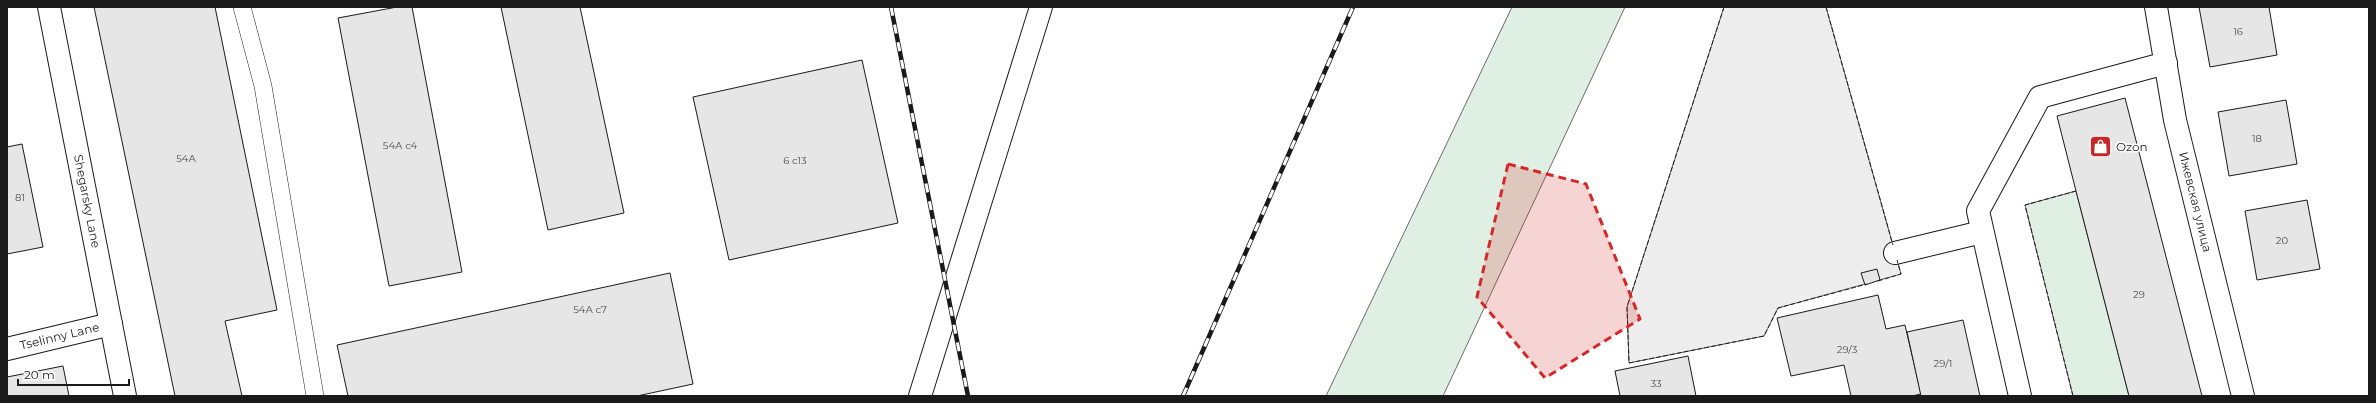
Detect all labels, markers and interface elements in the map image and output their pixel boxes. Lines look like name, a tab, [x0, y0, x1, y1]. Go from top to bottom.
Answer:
house number: 16	[2233, 25, 2243, 38]
house number: 18	[2252, 132, 2262, 145]
shop icon: Ozon	[2087, 134, 2113, 160]
house number: 54А с4	[383, 139, 418, 152]
place label: Ozon	[2116, 139, 2148, 154]
street label: Ижевская улица	[2176, 150, 2215, 254]
house number: 54А	[176, 152, 196, 165]
street label: Shegarsky Lane	[71, 153, 104, 249]
house number: 6 с13	[783, 154, 807, 167]
house number: 81	[15, 191, 25, 204]
house number: 20	[2276, 234, 2289, 247]
house number: 29	[2133, 288, 2145, 301]
house number: 54А с7	[573, 303, 607, 316]
street label: Tselinny Lane	[18, 319, 101, 353]
house number: 29/3	[1837, 343, 1858, 356]
house number: 29/1	[1934, 357, 1952, 370]
scale bar	[18, 361, 129, 387]
text: 20 m	[24, 367, 55, 382]
house number: 33	[1650, 377, 1662, 390]

